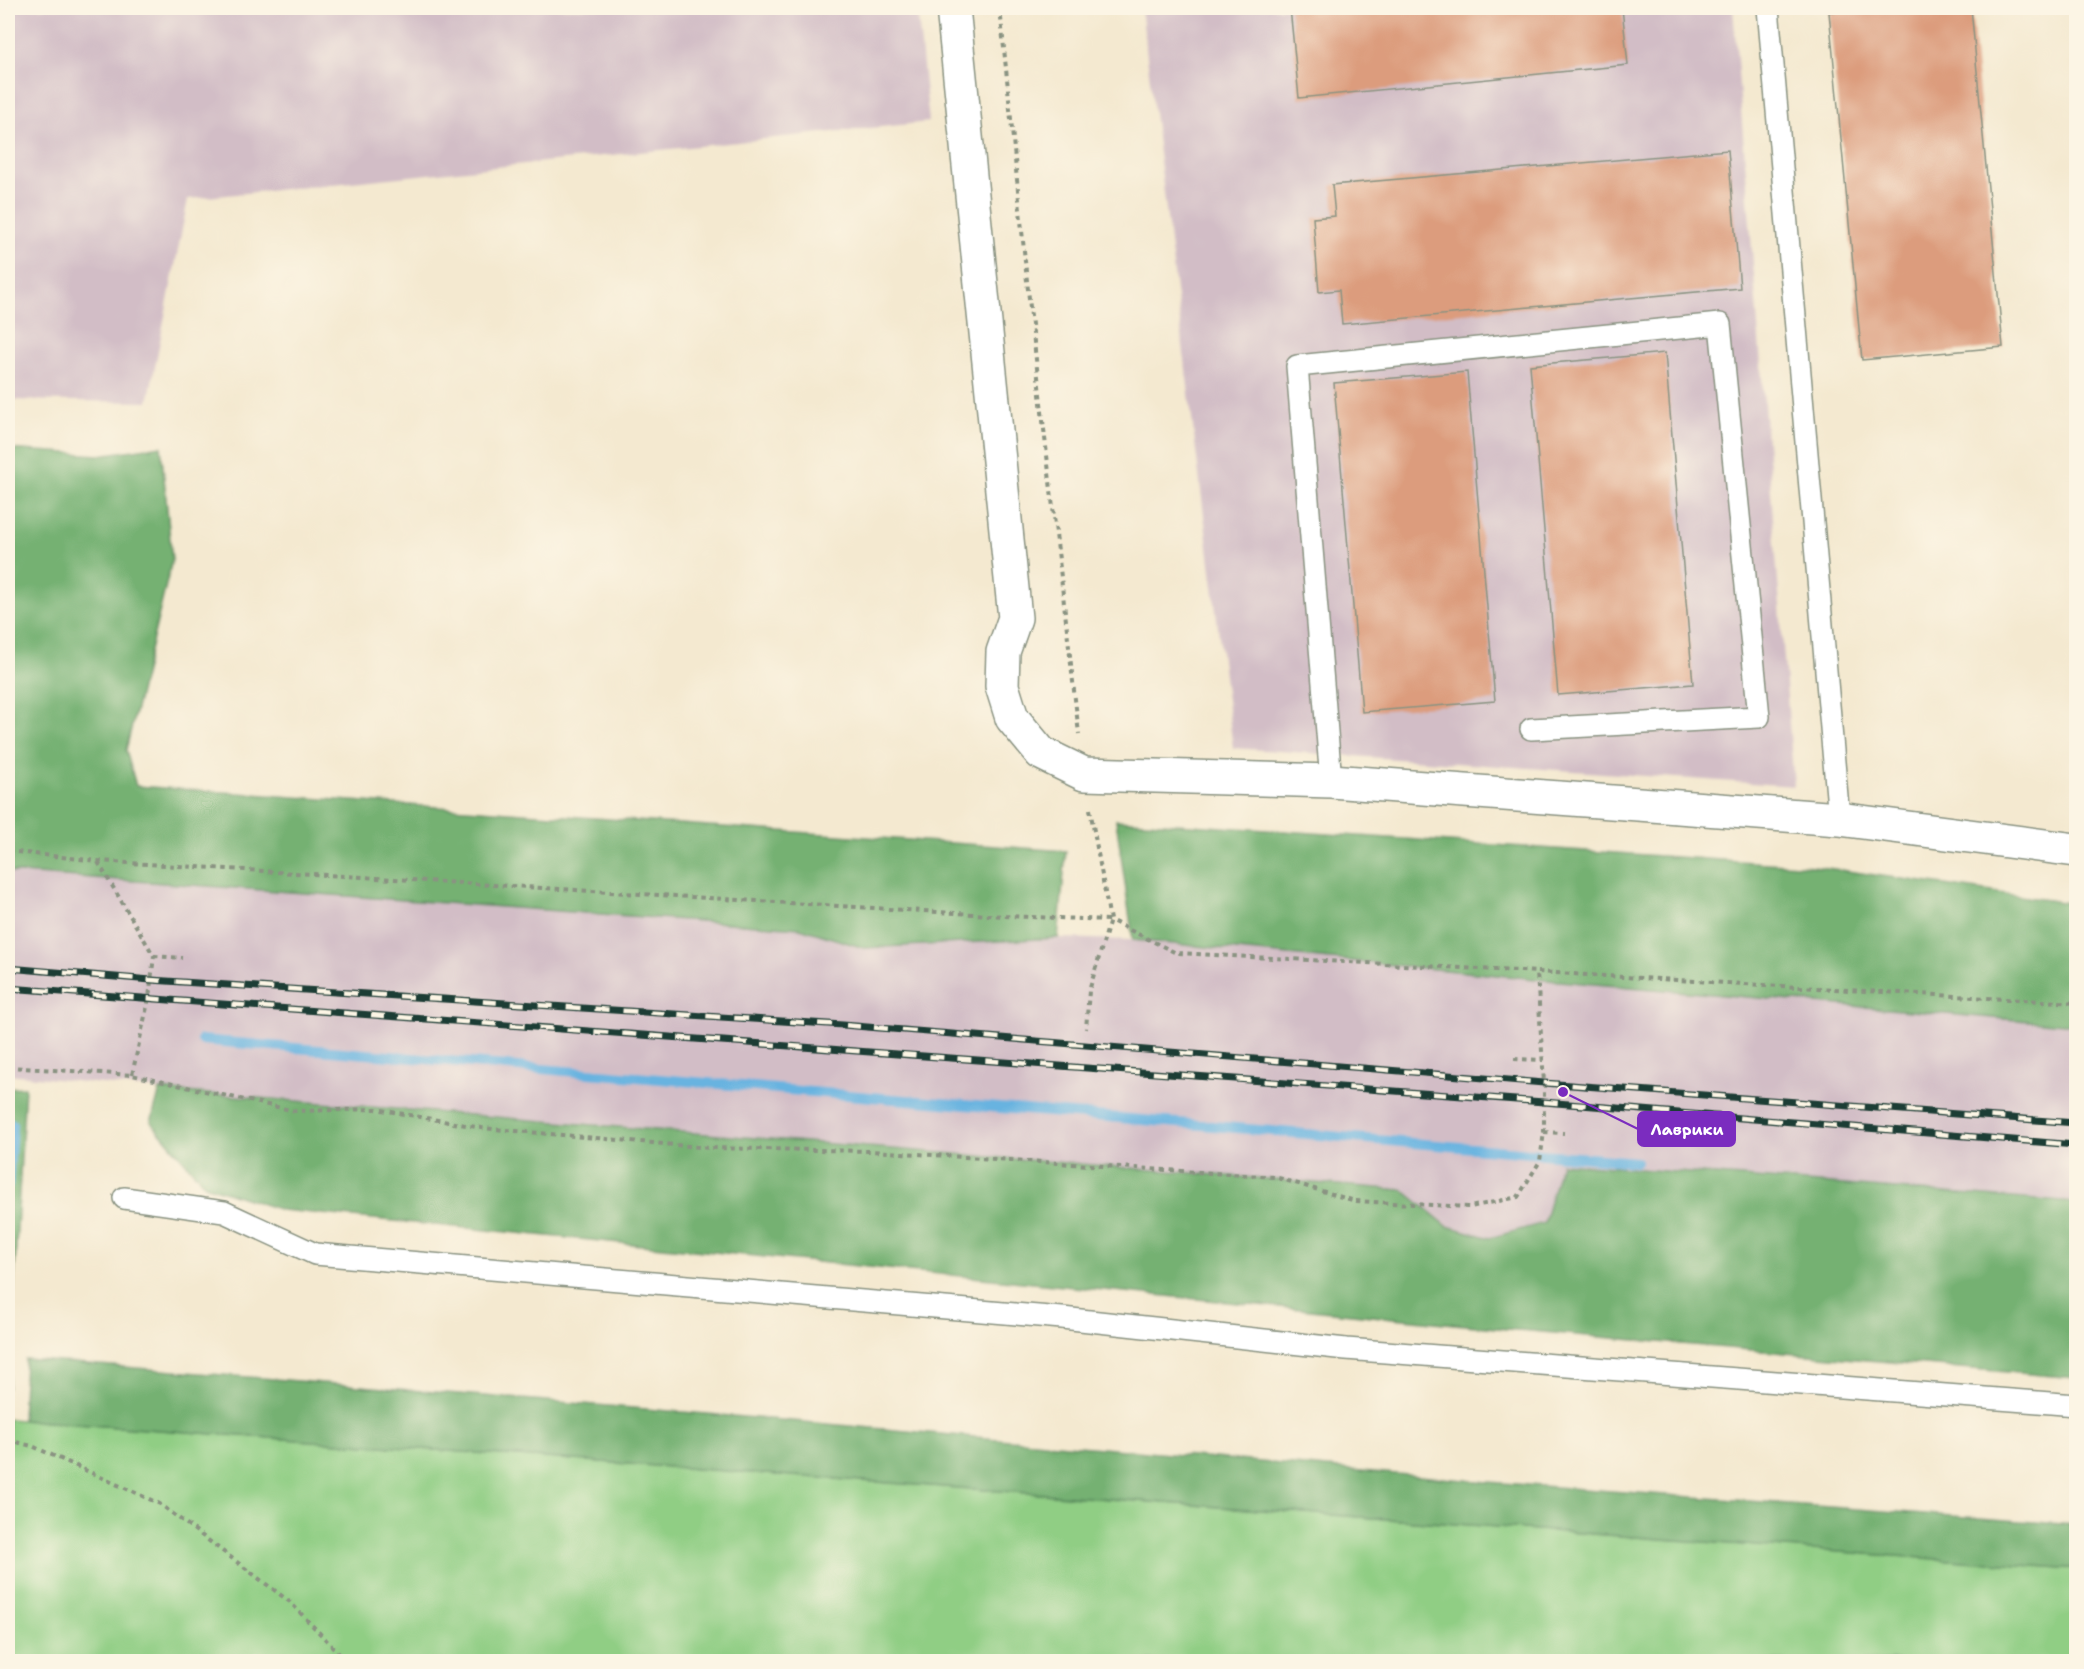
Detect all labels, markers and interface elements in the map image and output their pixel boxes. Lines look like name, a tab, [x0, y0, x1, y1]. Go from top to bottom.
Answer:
callout: Лаврики	[1638, 1112, 1735, 1146]
text: Лаврики	[1650, 1119, 1724, 1140]

